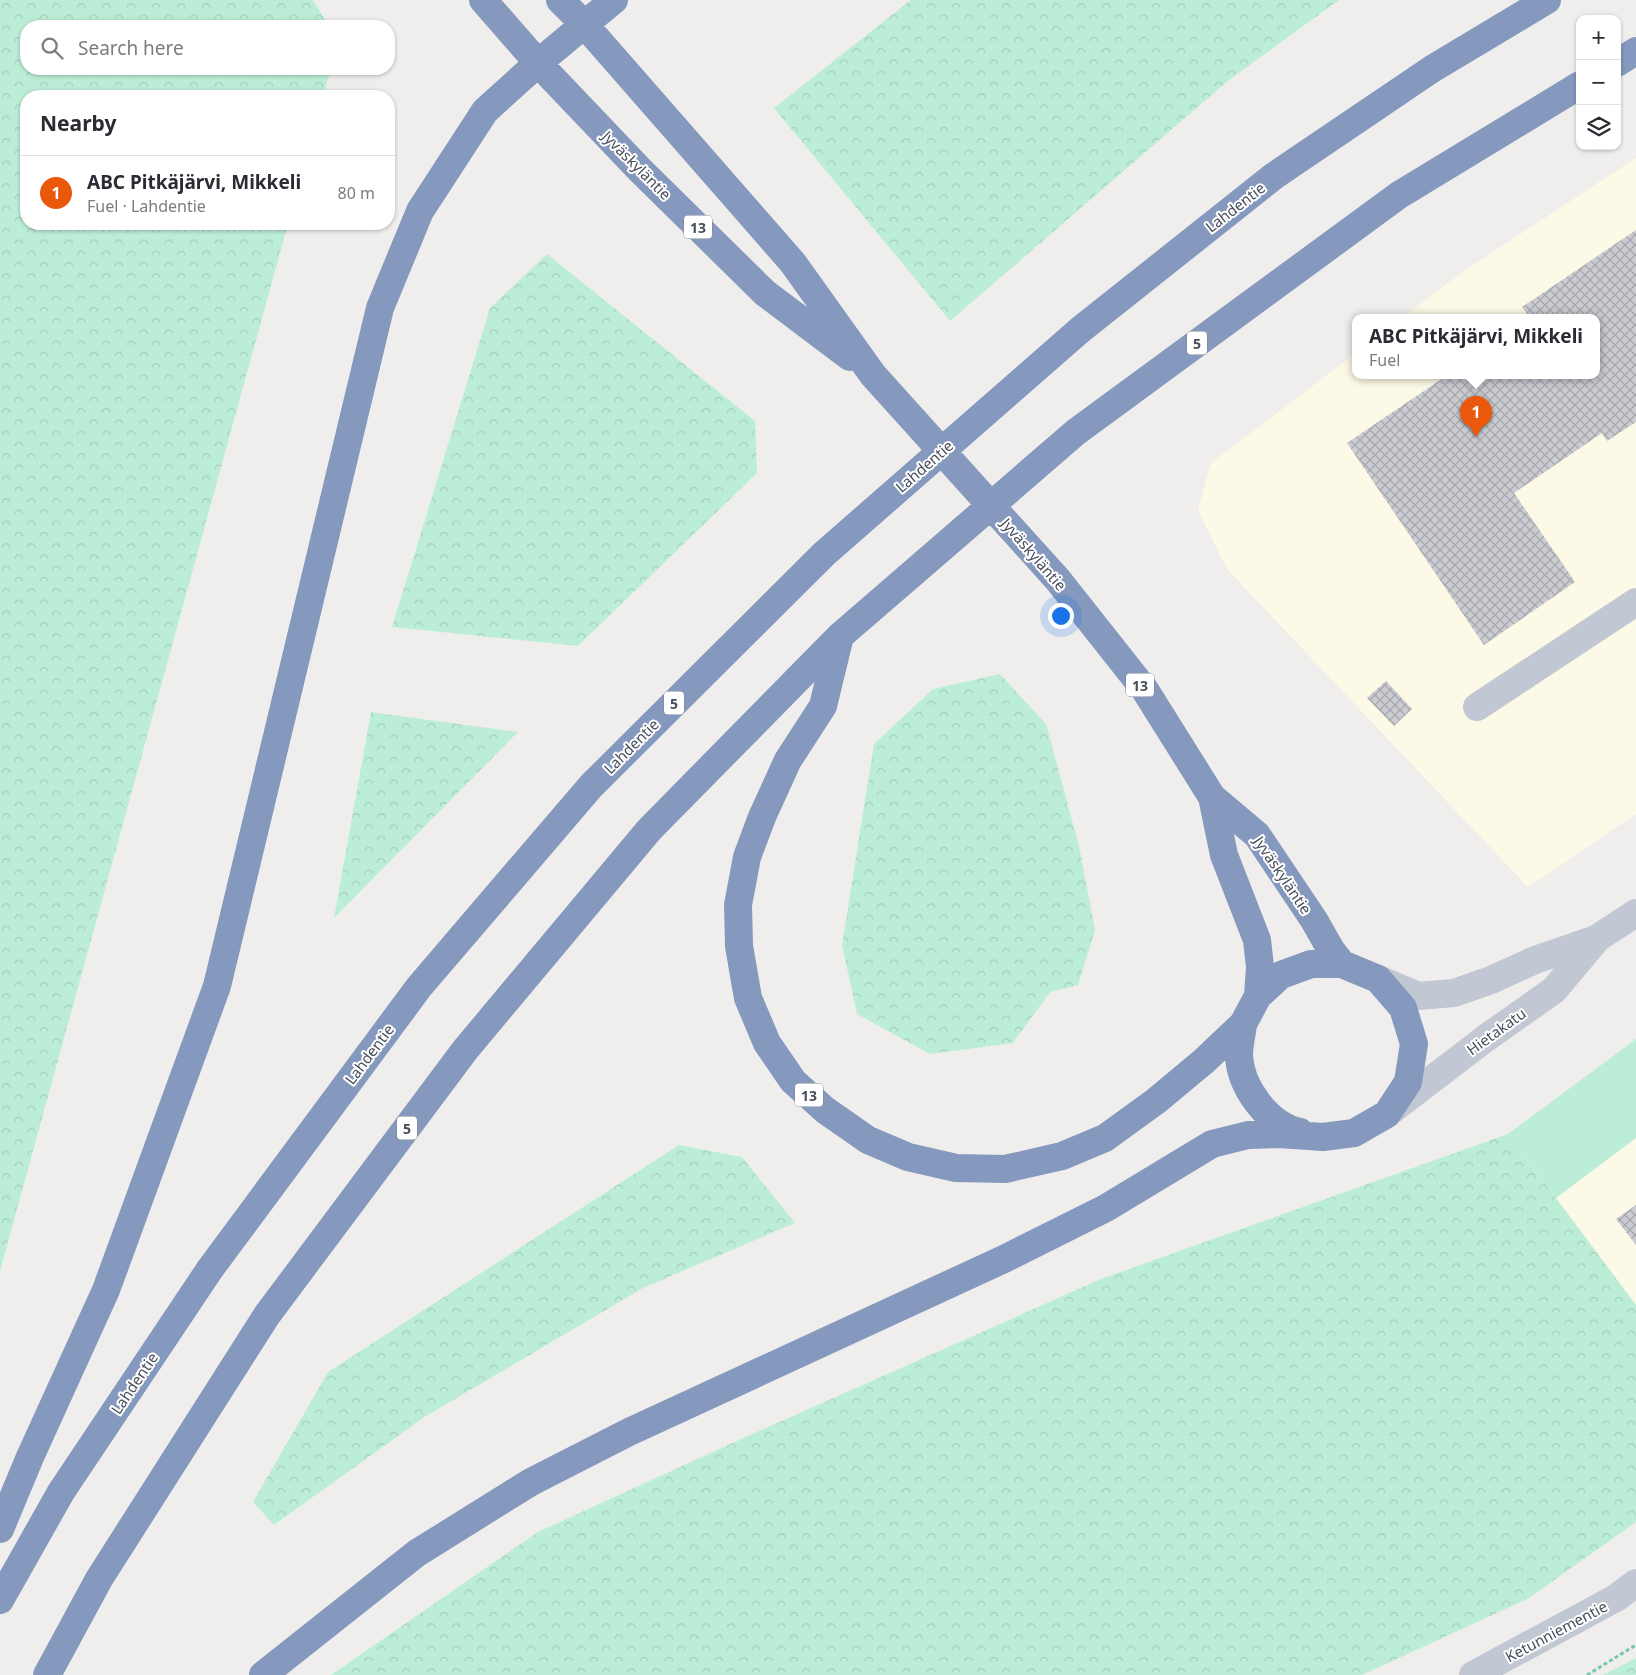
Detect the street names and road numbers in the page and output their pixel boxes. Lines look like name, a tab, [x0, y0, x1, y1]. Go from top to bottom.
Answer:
street label: Jyväskyläntie	[597, 125, 676, 204]
street label: Lahdentie	[1201, 177, 1269, 237]
road number: 13	[684, 216, 712, 238]
road number: 5	[1187, 332, 1207, 354]
street label: Lahdentie	[891, 435, 957, 497]
street label: Jyväskyläntie	[996, 512, 1071, 594]
road number: 13	[1126, 674, 1154, 696]
road number: 5	[664, 691, 684, 714]
street label: Lahdentie	[599, 714, 663, 778]
street label: Jyväskyläntie	[1248, 830, 1316, 918]
street label: Hietakatu	[1462, 1003, 1530, 1059]
street label: Lahdentie	[340, 1020, 398, 1088]
road number: 13	[795, 1084, 823, 1106]
road number: 5	[397, 1116, 417, 1140]
street label: Lahdentie	[106, 1348, 162, 1418]
street label: Ketunniementie	[1502, 1596, 1610, 1666]

